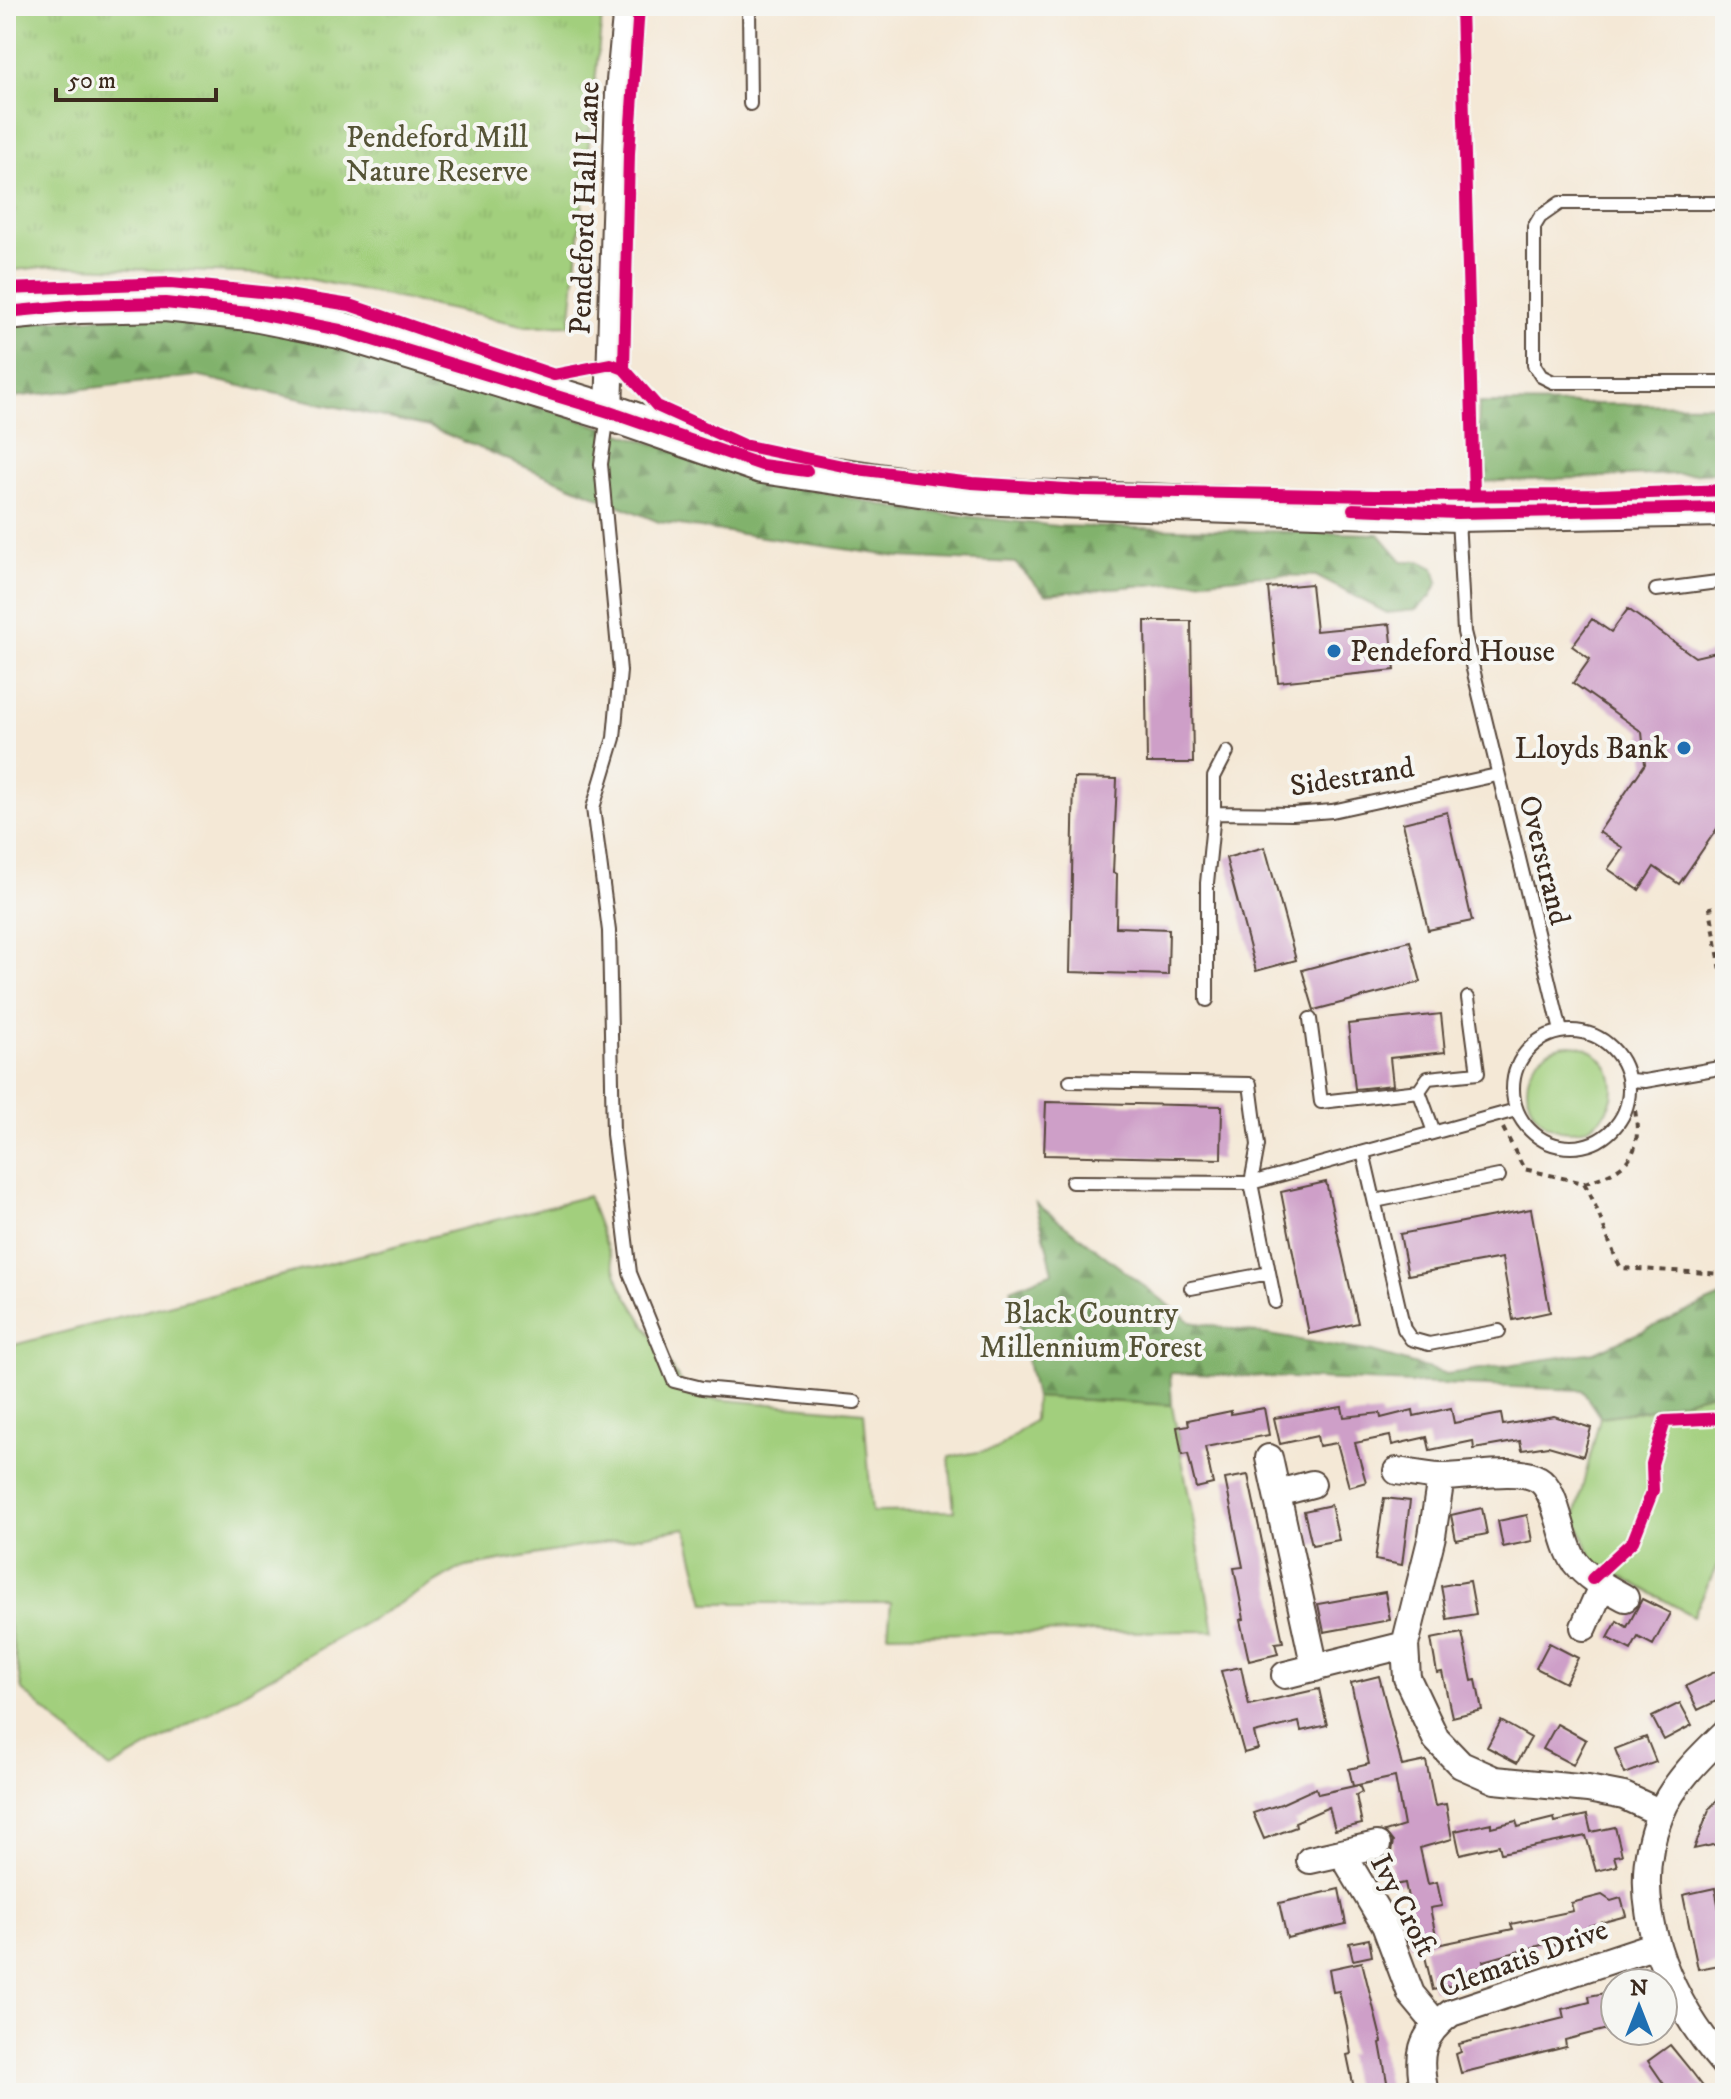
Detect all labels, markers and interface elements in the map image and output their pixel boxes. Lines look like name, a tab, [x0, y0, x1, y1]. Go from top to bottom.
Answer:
scale bar	[56, 52, 216, 102]
text: 50 m	[68, 66, 116, 96]
street label: Pendeford Hall Lane	[563, 81, 608, 335]
park label: Pendeford Mill Nature Reserve	[346, 120, 528, 191]
place label: Pendeford House	[1350, 634, 1555, 671]
marker: Pendeford House	[1325, 642, 1343, 660]
place label: Lloyds Bank	[1515, 731, 1668, 768]
marker: Lloyds Bank	[1675, 739, 1693, 757]
street label: Sidestrand	[1288, 749, 1417, 806]
street label: Overstrand	[1510, 792, 1577, 929]
park label: Black Country Millennium Forest	[979, 1296, 1203, 1367]
street label: Ivy Croft	[1361, 1848, 1444, 1963]
street label: Clematis Drive	[1434, 1912, 1613, 2007]
north arrow	[1599, 1967, 1679, 2047]
text: N	[1630, 1975, 1648, 2002]

